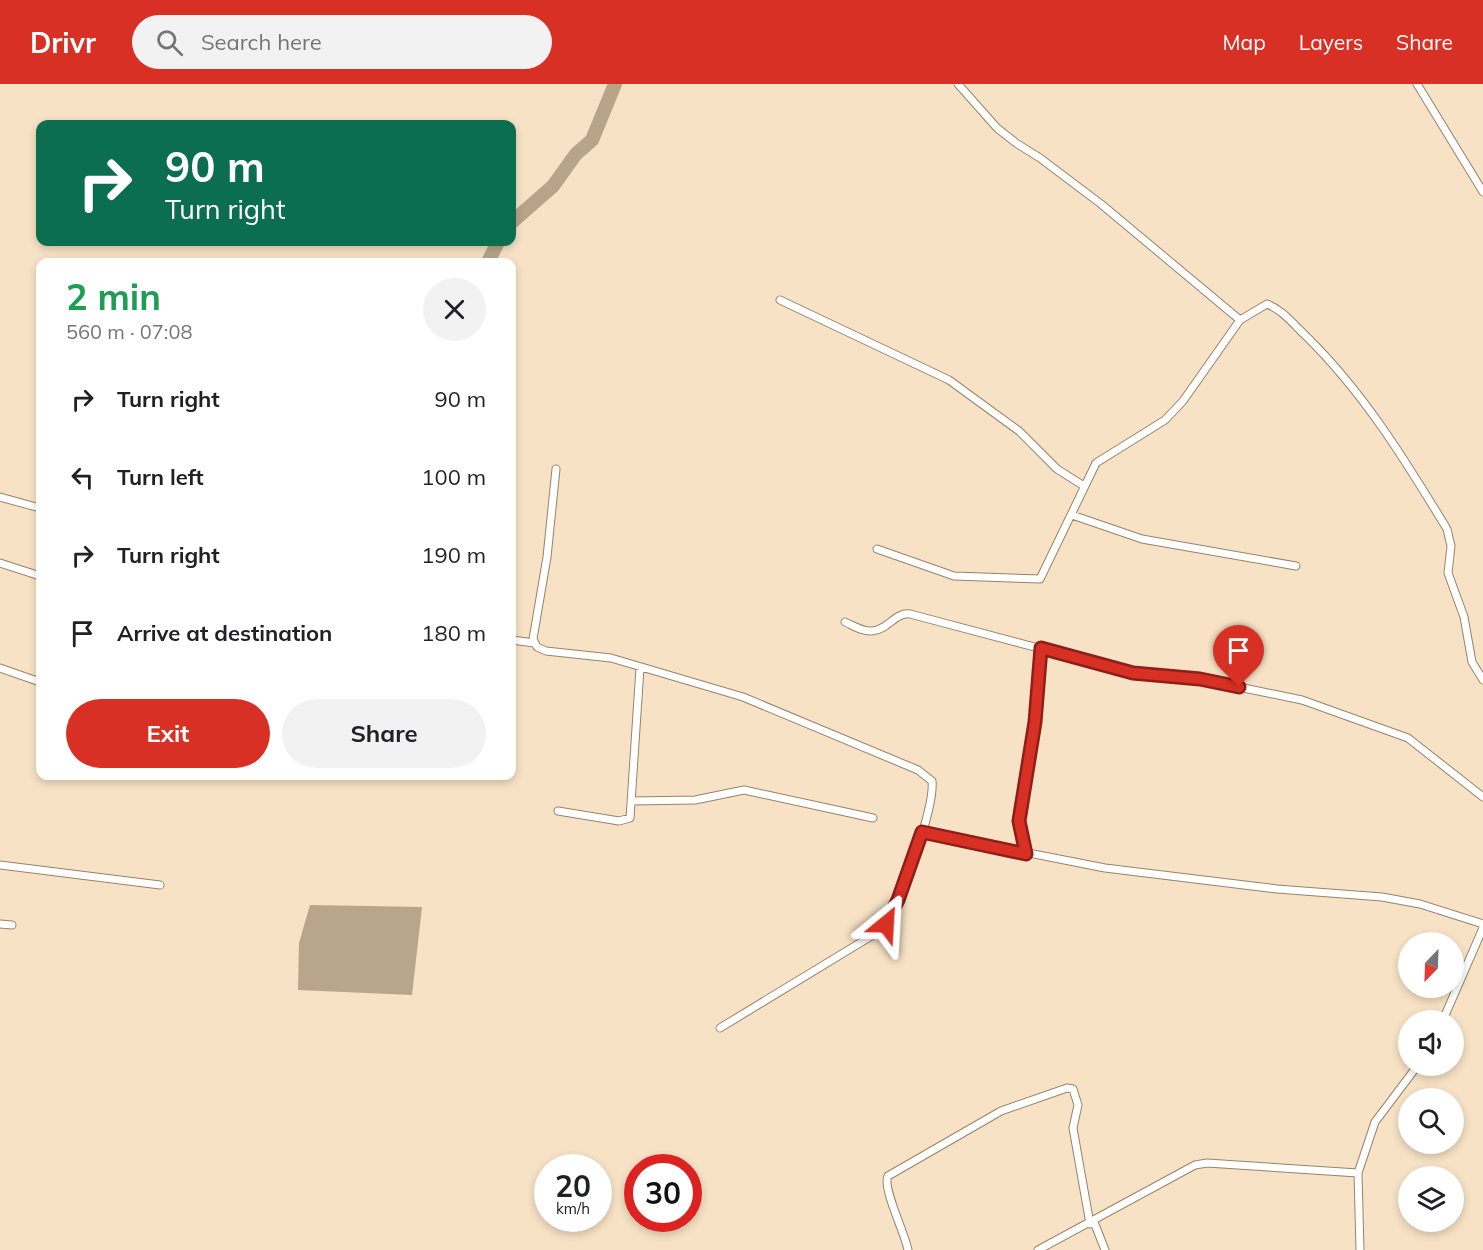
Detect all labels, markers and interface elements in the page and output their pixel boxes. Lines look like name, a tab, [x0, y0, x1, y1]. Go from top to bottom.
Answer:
search box	[132, 15, 552, 69]
text: Drivr	[30, 25, 96, 60]
icon: search	[153, 26, 186, 59]
text: Search here	[201, 28, 322, 56]
text: Map	[1223, 29, 1266, 55]
text: Layers	[1299, 29, 1363, 55]
text: Share	[1396, 29, 1453, 55]
text: 90 m	[165, 140, 265, 193]
icon: right	[66, 144, 144, 222]
text: Turn right	[165, 192, 285, 226]
text: 2 min	[66, 274, 161, 319]
button: close	[423, 278, 486, 341]
text: 560 m · 07:08	[66, 319, 192, 344]
icon: right	[66, 383, 99, 416]
text: Turn right	[117, 385, 220, 413]
text: 90 m	[435, 385, 486, 413]
icon: left	[66, 461, 99, 494]
text: Turn left	[117, 463, 204, 491]
text: 100 m	[421, 463, 486, 491]
icon: right	[66, 539, 99, 572]
text: Turn right	[117, 541, 220, 569]
text: 190 m	[421, 541, 486, 569]
icon: arrive	[66, 617, 99, 650]
text: Arrive at destination	[117, 619, 332, 647]
text: 180 m	[421, 619, 486, 647]
pin	[1213, 625, 1264, 687]
icon: arrive	[1222, 634, 1255, 667]
button: Exit	[66, 699, 270, 768]
button: Share	[282, 699, 486, 768]
position arrow	[854, 892, 918, 956]
north arrow	[1398, 932, 1464, 998]
map controls	[1398, 932, 1464, 1232]
button: sound	[1398, 1010, 1464, 1076]
button: search	[1398, 1088, 1464, 1154]
speed limit sign: 30	[624, 1154, 702, 1232]
button: layers	[1398, 1166, 1464, 1232]
text: 20	[555, 1167, 591, 1205]
text: km/h	[556, 1199, 590, 1218]

